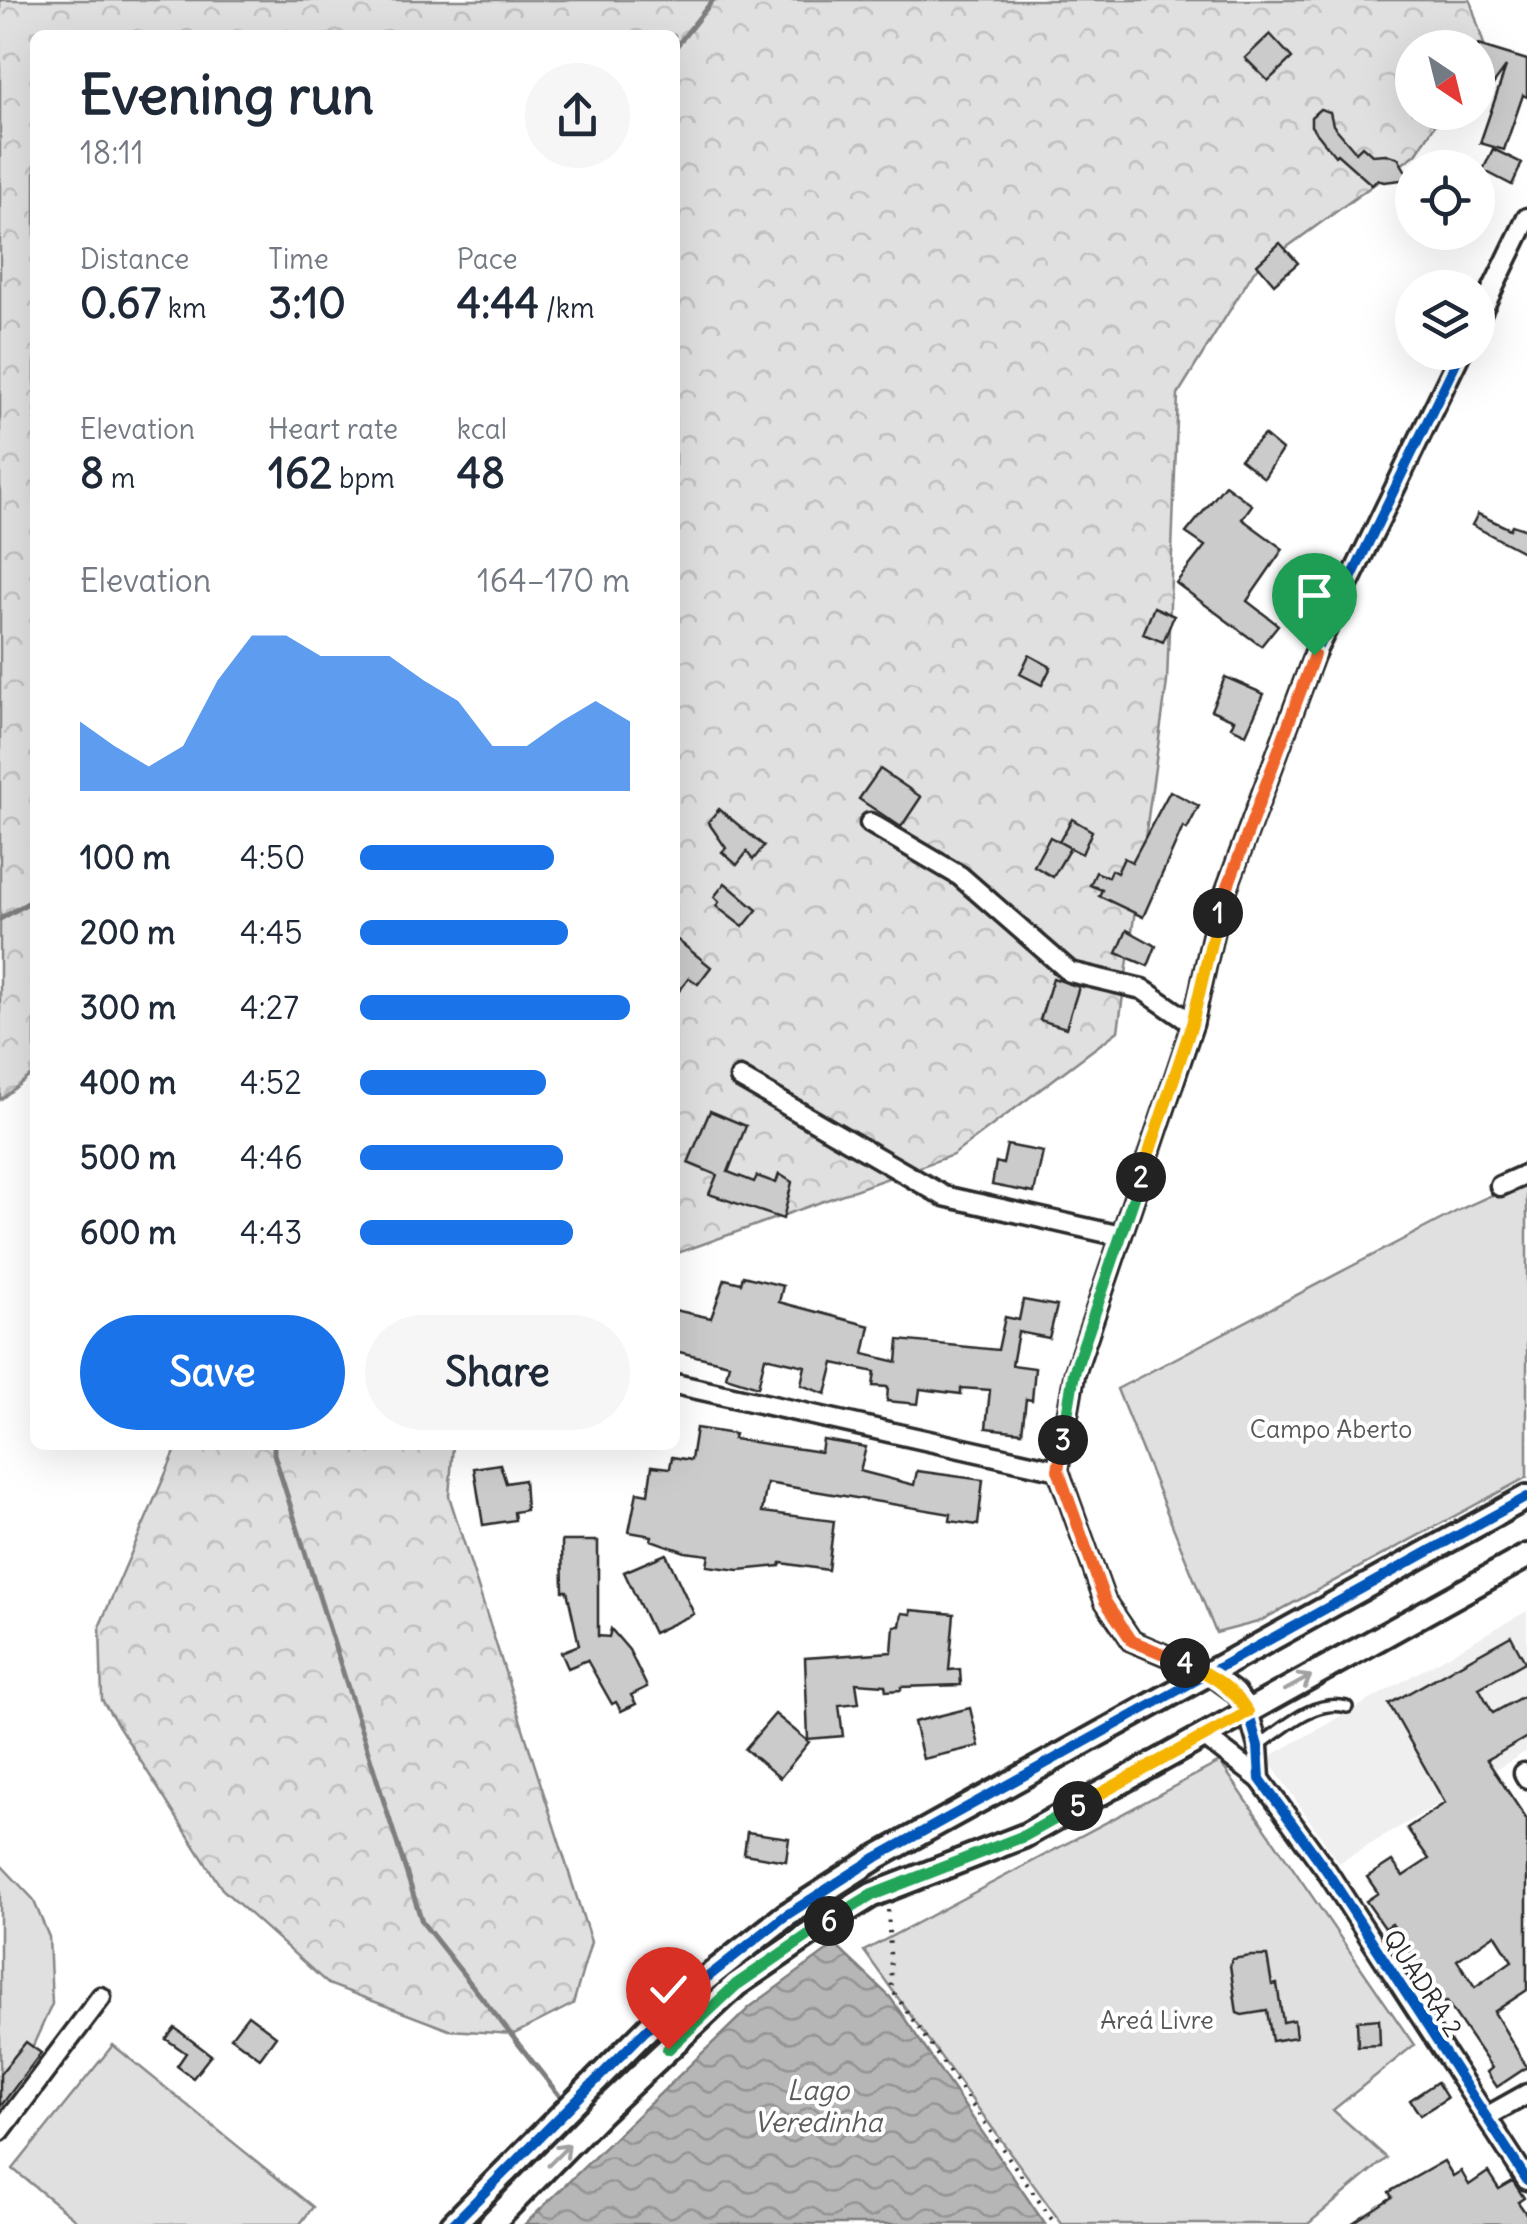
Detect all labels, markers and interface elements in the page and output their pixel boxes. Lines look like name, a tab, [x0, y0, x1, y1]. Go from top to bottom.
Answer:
north arrow	[1395, 30, 1495, 130]
map controls	[1395, 30, 1495, 370]
text: Evening run	[80, 60, 374, 129]
button: share	[525, 63, 630, 168]
text: 18:11	[80, 132, 144, 173]
button: locate	[1395, 150, 1495, 250]
text: Distance	[80, 241, 189, 277]
text: Time	[268, 241, 329, 277]
text: Pace	[457, 241, 518, 277]
button: layers	[1395, 270, 1495, 370]
text: 0.67	[80, 277, 161, 329]
text: 3:10	[268, 277, 346, 329]
text: 4:44	[457, 277, 539, 329]
text: km	[161, 290, 207, 326]
text: /km	[539, 290, 595, 326]
text: Elevation	[80, 411, 195, 447]
text: Heart rate	[268, 411, 398, 447]
text: kcal	[457, 411, 507, 447]
text: 8	[80, 447, 104, 499]
text: 162	[268, 447, 332, 499]
text: 48	[457, 447, 505, 499]
text: m	[104, 460, 135, 496]
text: bpm	[332, 460, 395, 496]
pin	[1272, 553, 1357, 656]
text: Elevation	[80, 560, 211, 601]
text: 164–170 m	[477, 560, 630, 601]
icon: arrive	[1287, 568, 1342, 623]
text: 100 m	[80, 837, 171, 878]
text: 4:50	[240, 837, 305, 878]
pin: 1	[1193, 888, 1243, 938]
text: 1	[1212, 895, 1224, 931]
text: 200 m	[80, 912, 175, 953]
text: 4:45	[240, 912, 303, 953]
text: 300 m	[80, 987, 176, 1028]
text: 4:27	[240, 987, 299, 1028]
text: 400 m	[80, 1062, 176, 1103]
text: 4:52	[240, 1062, 302, 1103]
text: 500 m	[80, 1137, 176, 1178]
text: 4:46	[240, 1137, 303, 1178]
pin: 2	[1116, 1152, 1166, 1202]
text: 2	[1133, 1159, 1149, 1195]
text: 600 m	[80, 1212, 176, 1253]
text: 4:43	[240, 1212, 302, 1253]
button: Save	[80, 1315, 345, 1430]
button: Share	[365, 1315, 630, 1430]
park label: Campo Aberto	[1250, 1413, 1412, 1445]
pin: 3	[1038, 1415, 1088, 1465]
text: 3	[1055, 1422, 1071, 1458]
pin: 4	[1160, 1638, 1210, 1688]
text: 4	[1177, 1645, 1193, 1681]
one-way arrow	[1283, 1673, 1312, 1693]
pin: 5	[1053, 1781, 1103, 1831]
text: 5	[1070, 1788, 1086, 1824]
pin: 6	[804, 1896, 854, 1946]
text: 6	[821, 1903, 837, 1939]
street label: QUADRA 2	[1377, 1923, 1469, 2043]
pin	[626, 1947, 711, 2050]
icon: check	[641, 1962, 696, 2017]
park label: Areá Livre	[1100, 2004, 1214, 2036]
water label: Lago Veredinha	[754, 2072, 884, 2140]
one-way arrow	[547, 2143, 571, 2167]

